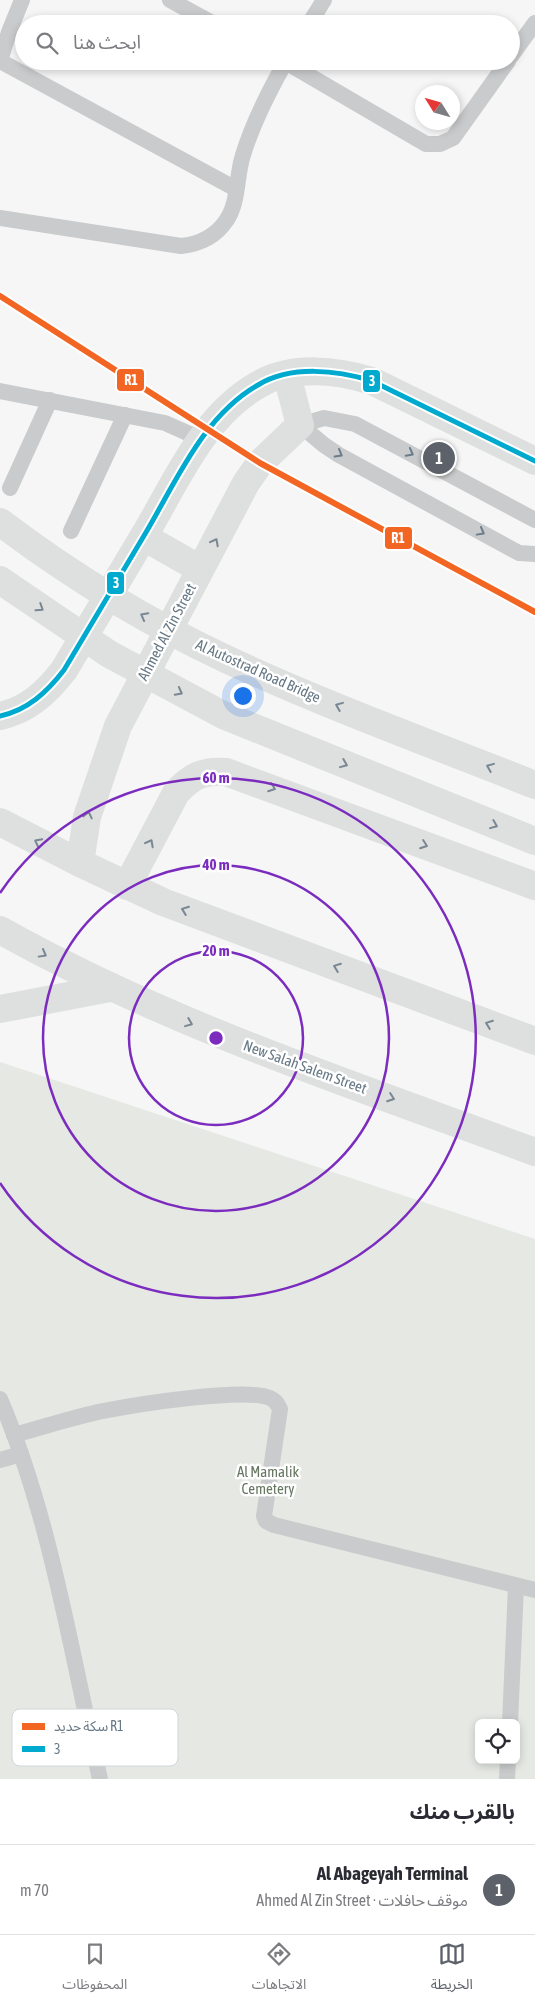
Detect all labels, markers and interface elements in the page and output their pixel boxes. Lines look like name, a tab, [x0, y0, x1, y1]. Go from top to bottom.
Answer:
search box	[15, 15, 520, 70]
icon: search	[33, 29, 61, 57]
text: ابحث هنا	[73, 31, 141, 53]
north arrow	[415, 85, 460, 130]
line badge: R1	[116, 368, 145, 392]
line badge: 3	[362, 369, 381, 393]
text: R1	[124, 372, 138, 388]
text: 3	[369, 373, 375, 389]
pin: 1	[423, 439, 455, 477]
one-way arrow	[405, 447, 414, 457]
one-way arrow	[333, 448, 342, 458]
line badge: R1	[384, 526, 413, 550]
one-way arrow	[476, 526, 485, 536]
text: R1	[391, 530, 405, 546]
one-way arrow	[208, 538, 218, 547]
line badge: 3	[106, 571, 125, 595]
text: 3	[113, 575, 119, 591]
street label: Ahmed Al Zin Street	[134, 580, 199, 683]
one-way arrow	[34, 602, 43, 612]
one-way arrow	[141, 612, 150, 622]
street label: Al Autostrad Road Bridge	[193, 635, 323, 706]
your location	[230, 683, 256, 709]
one-way arrow	[174, 685, 183, 695]
one-way arrow	[335, 702, 344, 713]
one-way arrow	[339, 758, 348, 768]
one-way arrow	[486, 763, 495, 773]
text: 60 m	[203, 769, 230, 786]
one-way arrow	[267, 782, 275, 792]
one-way arrow	[82, 811, 93, 820]
one-way arrow	[489, 819, 498, 829]
one-way arrow	[34, 838, 43, 848]
one-way arrow	[144, 839, 154, 848]
one-way arrow	[419, 839, 428, 849]
text: 40 m	[202, 856, 230, 873]
one-way arrow	[181, 906, 190, 916]
text: 20 m	[203, 942, 230, 959]
one-way arrow	[37, 948, 46, 958]
one-way arrow	[333, 963, 342, 973]
one-way arrow	[184, 1017, 193, 1028]
one-way arrow	[486, 1020, 494, 1030]
centre of rings	[207, 1029, 225, 1047]
street label: New Salah Salem Street	[241, 1036, 369, 1097]
one-way arrow	[386, 1092, 395, 1102]
park label: Al Mamalik Cemetery	[237, 1463, 299, 1497]
legend	[12, 1709, 178, 1766]
text: سكة حديد R1	[54, 1718, 124, 1734]
map controls	[475, 1719, 520, 1764]
button: locate	[475, 1719, 520, 1764]
text: 3	[54, 1741, 61, 1757]
text: بالقرب منك	[410, 1799, 515, 1823]
text: Al Abageyah Terminal	[317, 1862, 468, 1884]
text: 70 m	[20, 1881, 49, 1899]
text: 1	[495, 1881, 503, 1899]
text: موقف حافلات · Ahmed Al Zin Street	[256, 1891, 468, 1909]
tab: المحفوظات	[62, 1940, 127, 1999]
tab: الاتجاهات	[252, 1940, 306, 1999]
tab: الخريطة	[431, 1940, 473, 1999]

